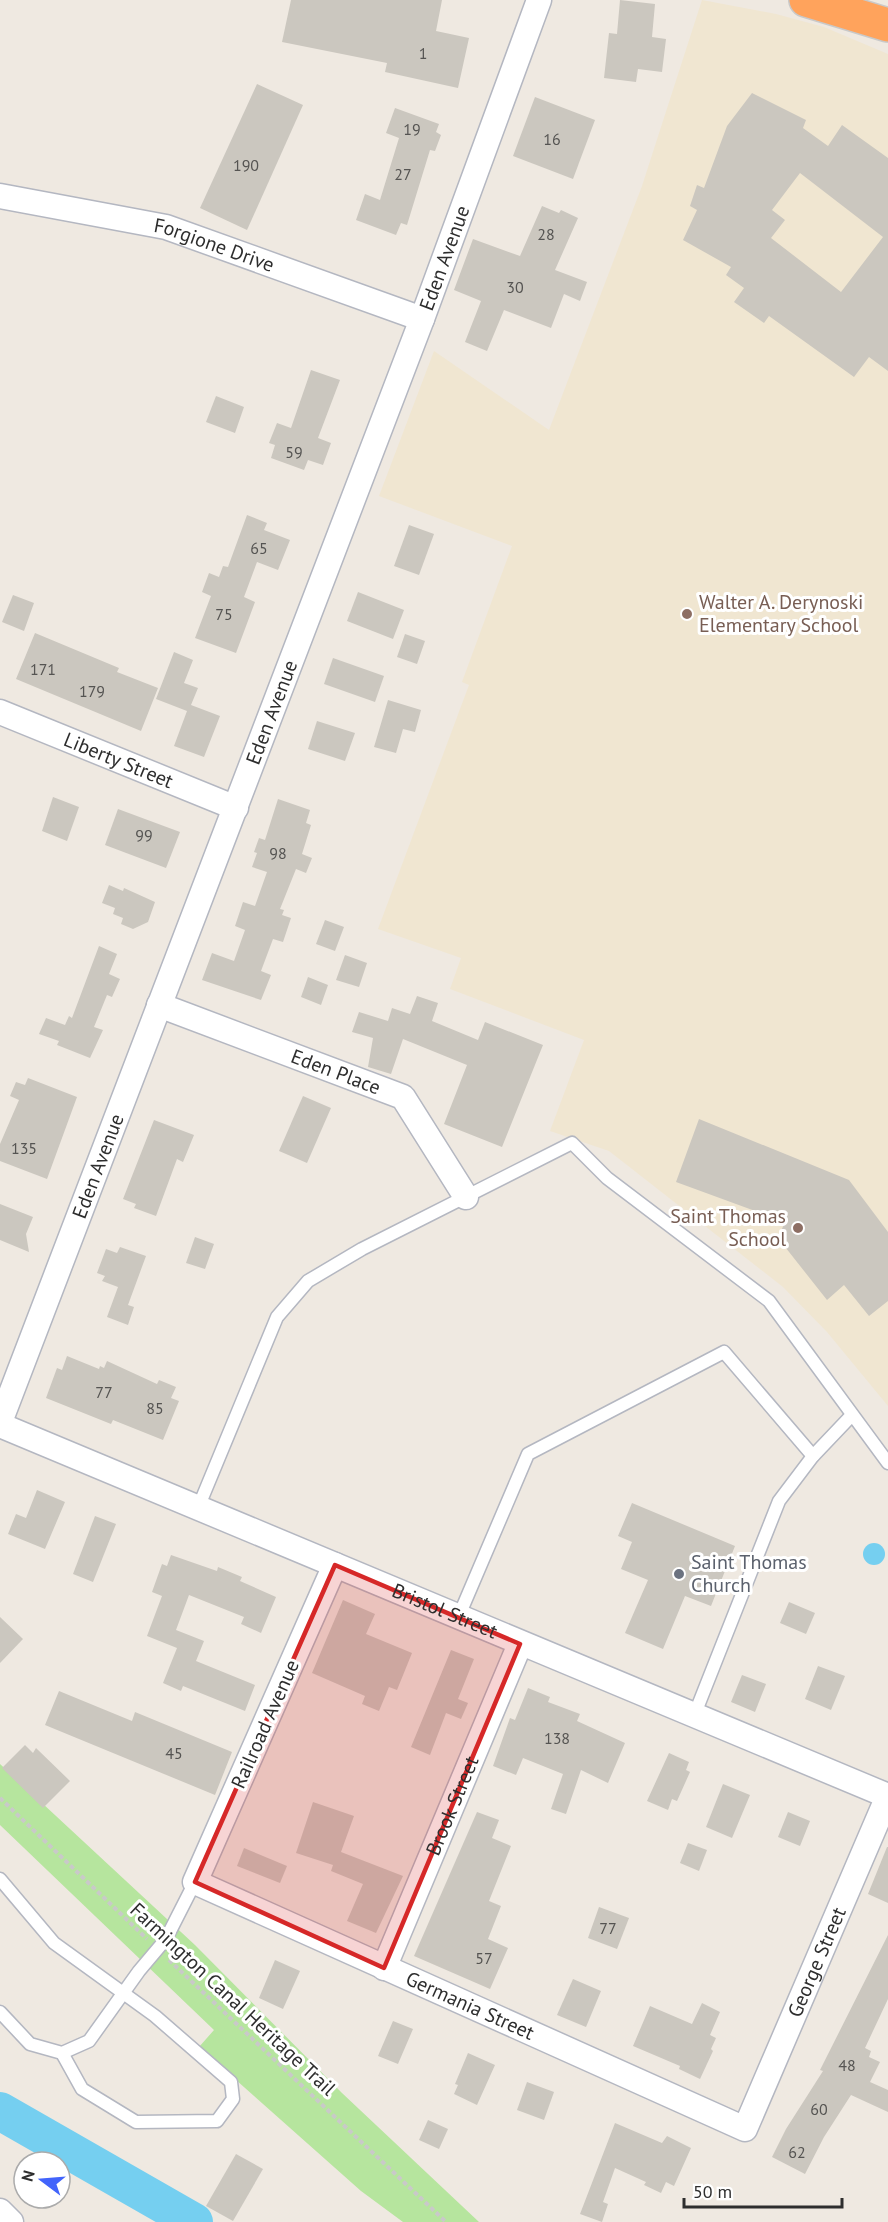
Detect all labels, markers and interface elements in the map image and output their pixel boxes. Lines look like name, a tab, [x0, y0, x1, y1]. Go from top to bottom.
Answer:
house number: 1	[419, 43, 427, 63]
house number: 19	[403, 119, 421, 139]
house number: 16	[543, 129, 561, 149]
house number: 190	[233, 155, 259, 175]
house number: 27	[394, 164, 412, 184]
street label: Eden Avenue	[413, 202, 476, 314]
street label: Forgione Drive	[152, 212, 278, 278]
house number: 28	[537, 224, 555, 244]
house number: 30	[506, 277, 524, 297]
house number: 59	[285, 442, 303, 462]
house number: 65	[250, 538, 268, 558]
place label: Walter A. Derynoski Elementary School	[699, 589, 863, 638]
house number: 75	[215, 604, 233, 624]
marker: Walter A. Derynoski Elementary School	[680, 607, 694, 621]
street label: Eden Avenue	[240, 656, 303, 768]
house number: 171	[30, 659, 56, 679]
house number: 179	[79, 681, 105, 701]
street label: Liberty Street	[60, 726, 177, 794]
house number: 99	[135, 825, 153, 845]
house number: 98	[269, 843, 287, 863]
street label: Eden Place	[287, 1043, 384, 1100]
street label: Eden Avenue	[66, 1110, 130, 1222]
house number: 135	[11, 1138, 37, 1158]
place label: Saint Thomas School	[670, 1203, 786, 1252]
marker: Saint Thomas School	[791, 1221, 805, 1235]
house number: 77	[95, 1382, 113, 1402]
house number: 85	[146, 1398, 164, 1418]
place label: Saint Thomas Church	[691, 1549, 807, 1598]
marker: Saint Thomas Church	[672, 1567, 686, 1581]
street label: Bristol Street	[388, 1577, 502, 1644]
street label: Railroad Avenue	[225, 1656, 305, 1792]
house number: 138	[544, 1728, 570, 1748]
house number: 45	[165, 1743, 183, 1763]
street label: Brook Street	[420, 1752, 485, 1859]
street label: Farmington Canal Heritage Trail	[125, 1897, 341, 2101]
street label: George Street	[782, 1903, 852, 2021]
house number: 77	[599, 1918, 617, 1938]
house number: 57	[475, 1948, 493, 1968]
street label: Germania Street	[402, 1965, 539, 2046]
house number: 48	[838, 2055, 856, 2075]
house number: 60	[810, 2099, 828, 2119]
house number: 62	[788, 2142, 806, 2162]
north arrow	[12, 2150, 72, 2210]
text: N	[17, 2168, 39, 2184]
scale bar	[684, 2171, 842, 2209]
text: 50 m	[693, 2180, 732, 2203]

